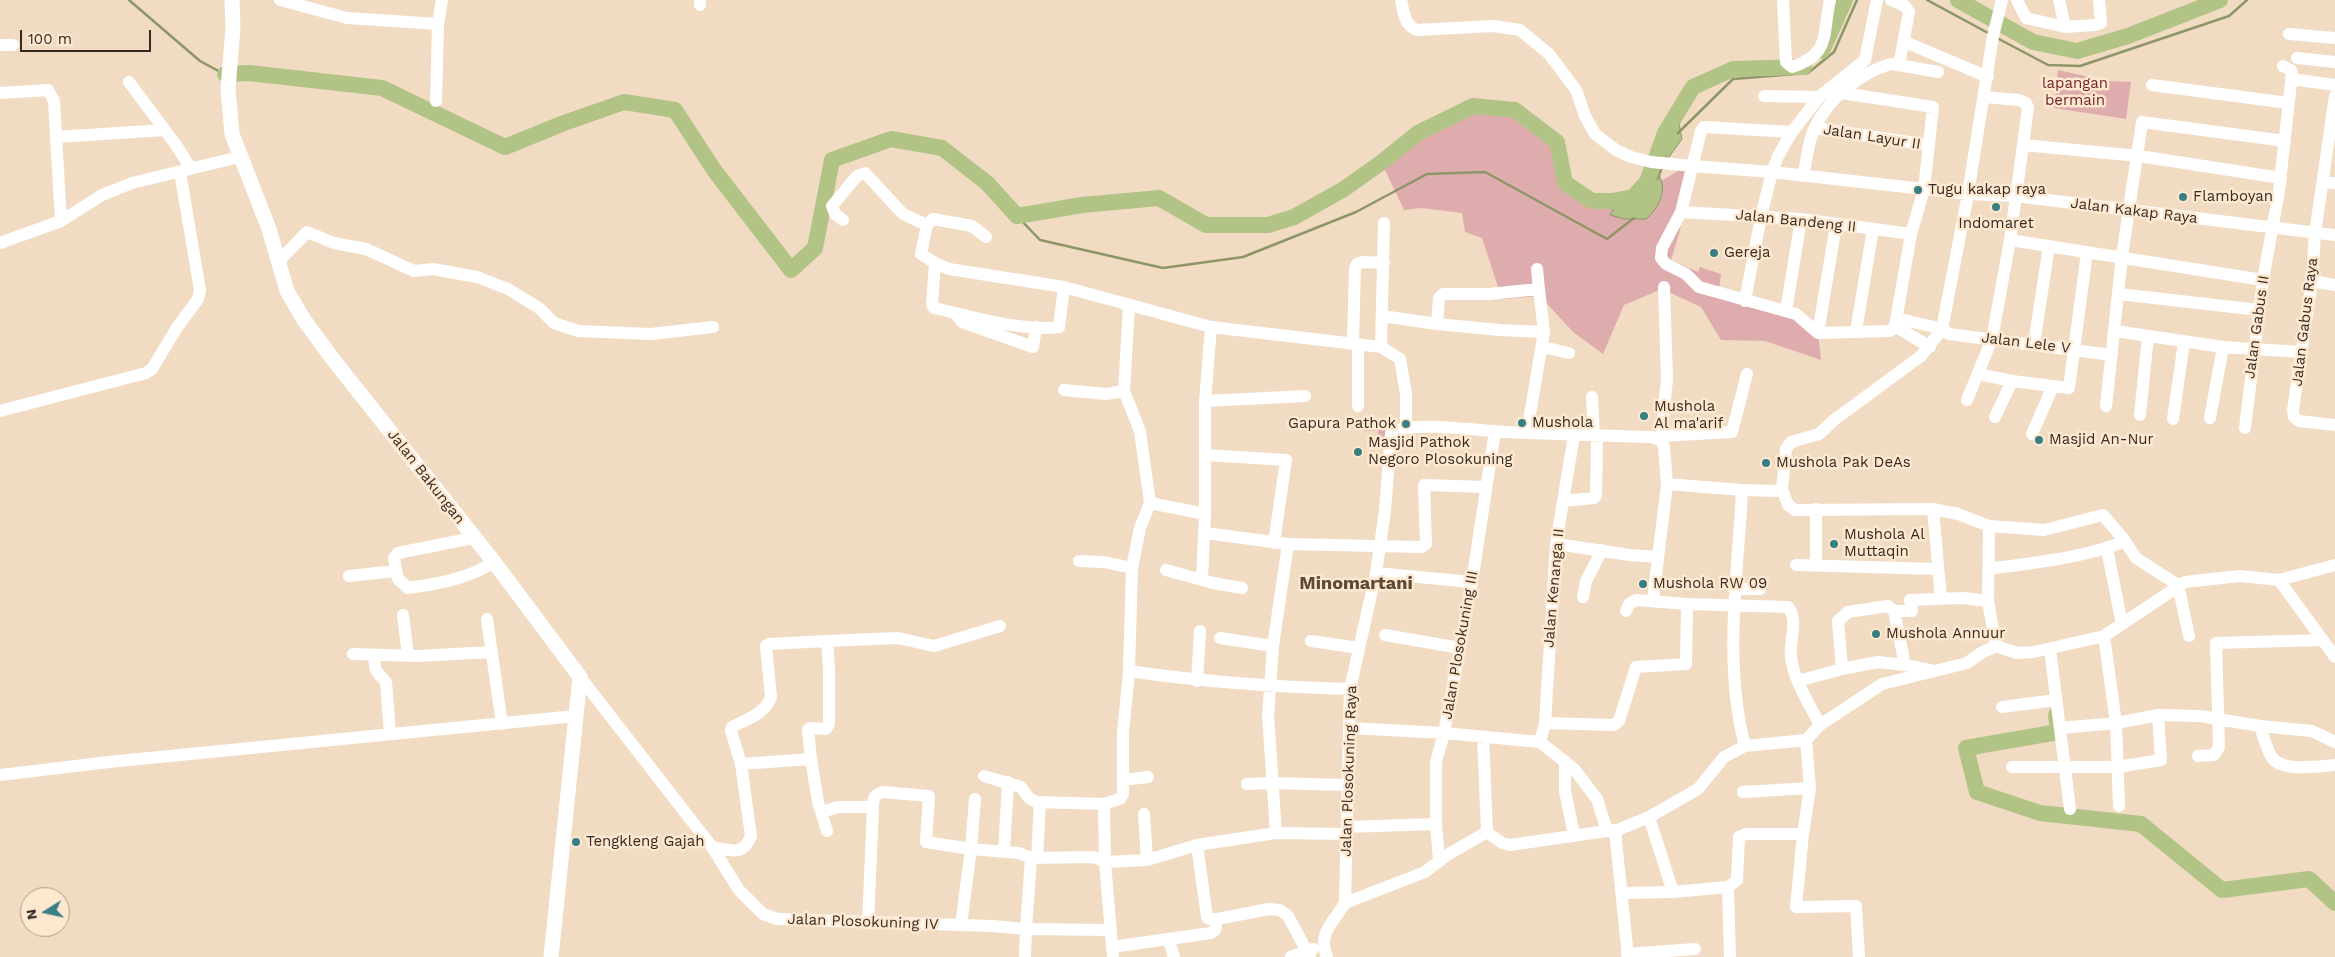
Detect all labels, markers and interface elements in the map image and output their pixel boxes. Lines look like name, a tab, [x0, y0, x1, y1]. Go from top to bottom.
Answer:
scale bar	[22, 20, 154, 52]
text: 100 m	[28, 30, 72, 48]
park label: lapangan bermain	[2042, 75, 2108, 110]
street label: Jalan Layur II	[1822, 120, 1922, 154]
place label: Tugu kakap raya	[1928, 181, 2046, 199]
marker: Tugu kakap raya	[1912, 184, 1924, 196]
place label: Flamboyan	[2193, 188, 2273, 206]
marker: Flamboyan	[2177, 191, 2189, 203]
street label: Jalan Kakap Raya	[2070, 194, 2198, 228]
marker: Indomaret	[1990, 201, 2002, 213]
street label: Jalan Bandeng II	[1735, 206, 1857, 236]
place label: Indomaret	[1958, 215, 2034, 233]
place label: Gereja	[1724, 244, 1771, 262]
marker: Gereja	[1708, 247, 1720, 259]
street label: Jalan Gabus Raya	[2288, 257, 2322, 387]
street label: Jalan Gabus II	[2241, 274, 2273, 380]
street label: Jalan Lele V	[1980, 329, 2072, 357]
place label: Mushola Al ma'arif	[1654, 398, 1723, 433]
marker: Mushola Al ma'arif	[1638, 410, 1650, 422]
place label: Mushola	[1532, 414, 1593, 432]
place label: Gapura Pathok	[1288, 415, 1396, 433]
marker: Mushola	[1516, 417, 1528, 429]
marker: Gapura Pathok	[1400, 418, 1412, 430]
street label: Jalan Bakungan	[383, 426, 469, 528]
place label: Masjid An-Nur	[2049, 431, 2154, 449]
place label: Masjid Pathok Negoro Plosokuning	[1368, 434, 1512, 469]
marker: Masjid An-Nur	[2033, 434, 2045, 446]
marker: Masjid Pathok Negoro Plosokuning	[1352, 446, 1364, 458]
place label: Mushola Pak DeAs	[1776, 454, 1911, 472]
marker: Mushola Pak DeAs	[1760, 457, 1772, 469]
place label: Mushola Al Muttaqin	[1844, 526, 1925, 561]
street label: Jalan Kenanga II	[1540, 528, 1568, 648]
marker: Mushola Al Muttaqin	[1828, 538, 1840, 550]
street label: Jalan Plosokuning III	[1438, 569, 1482, 721]
district label: Minomartani	[1299, 573, 1413, 595]
place label: Mushola RW 09	[1653, 575, 1767, 593]
marker: Mushola RW 09	[1637, 578, 1649, 590]
place label: Mushola Annuur	[1886, 625, 2005, 643]
marker: Mushola Annuur	[1870, 628, 1882, 640]
street label: Jalan Plosokuning Raya	[1337, 685, 1361, 857]
place label: Tengkleng Gajah	[586, 833, 705, 851]
marker: Tengkleng Gajah	[570, 836, 582, 848]
north arrow	[20, 887, 70, 937]
text: N	[22, 908, 40, 921]
street label: Jalan Plosokuning IV	[787, 910, 939, 934]

